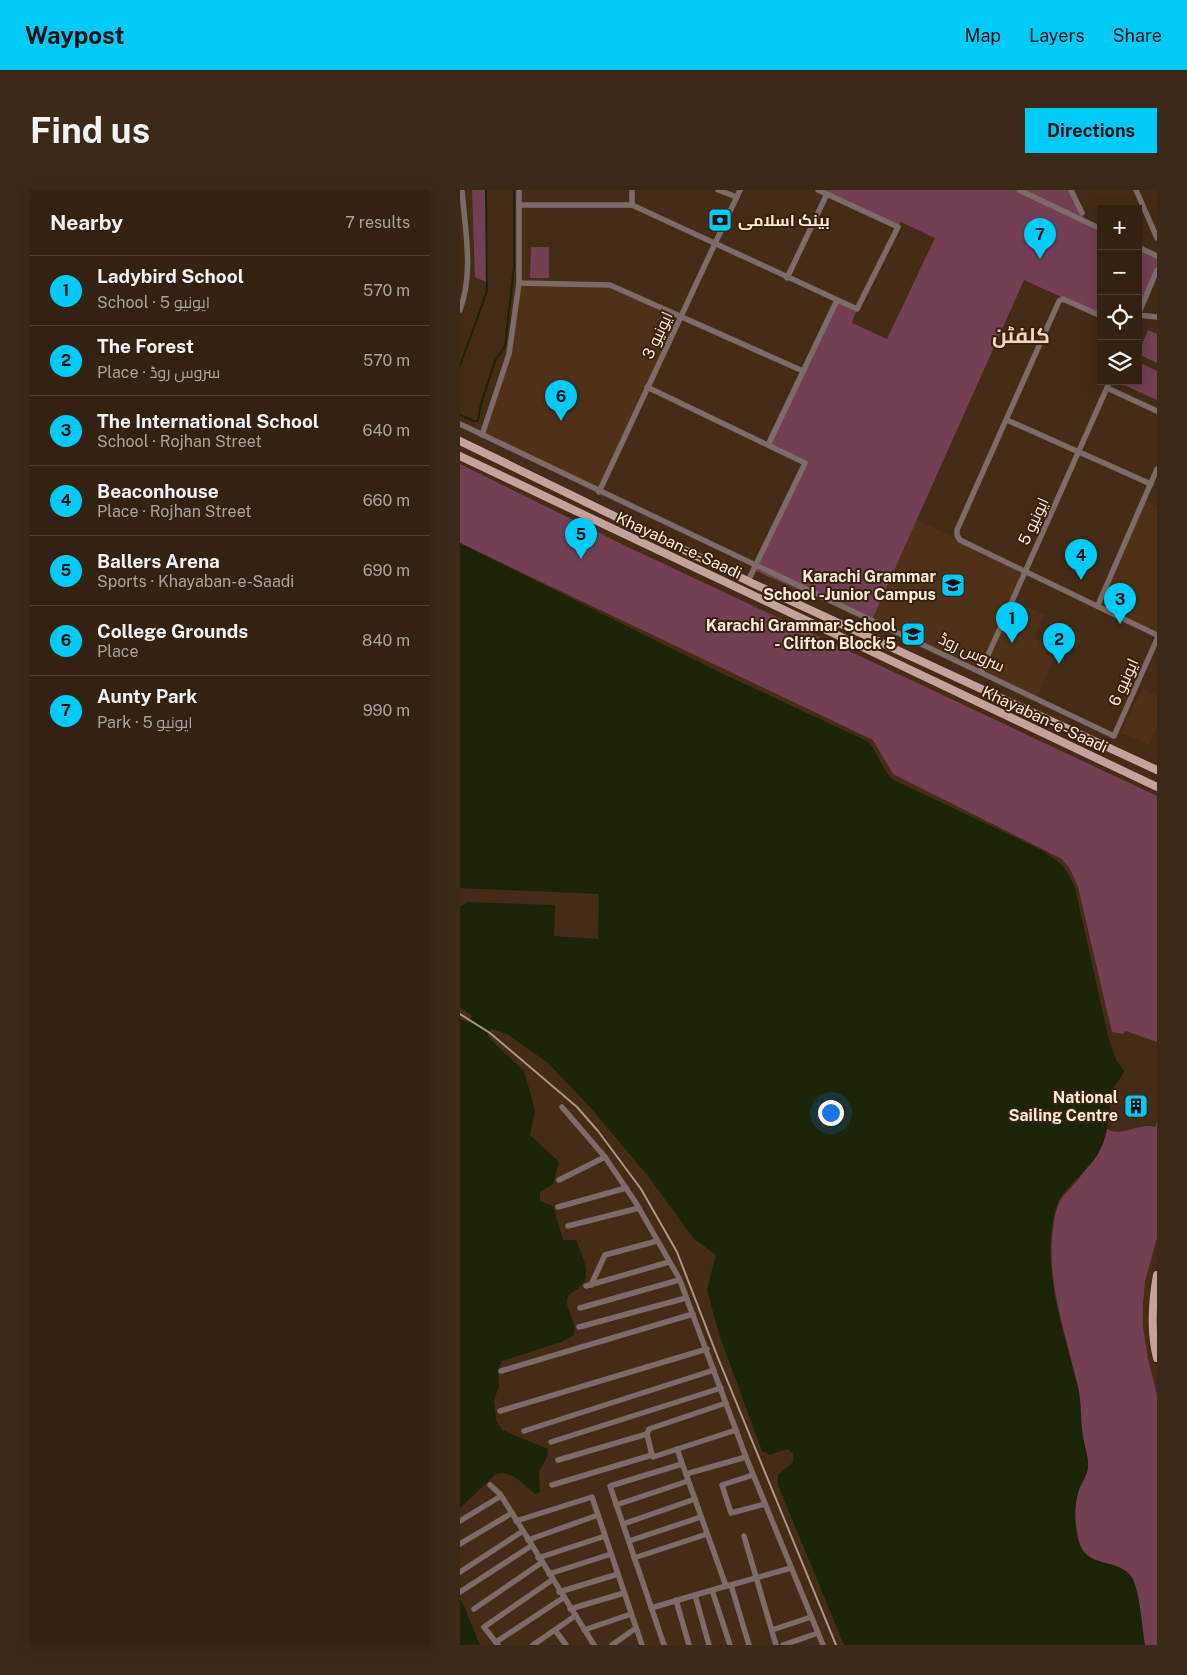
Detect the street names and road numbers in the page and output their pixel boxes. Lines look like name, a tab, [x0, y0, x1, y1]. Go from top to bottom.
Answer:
street label: ایونیو 3	[638, 309, 677, 362]
street label: ایونیو 5	[1014, 494, 1053, 548]
street label: Khayaban-e-Saadi	[613, 508, 745, 583]
street label: سروس روڈ	[935, 629, 1008, 677]
street label: ایونیو 6	[1105, 656, 1142, 709]
street label: Khayaban-e-Saadi	[979, 682, 1111, 757]

